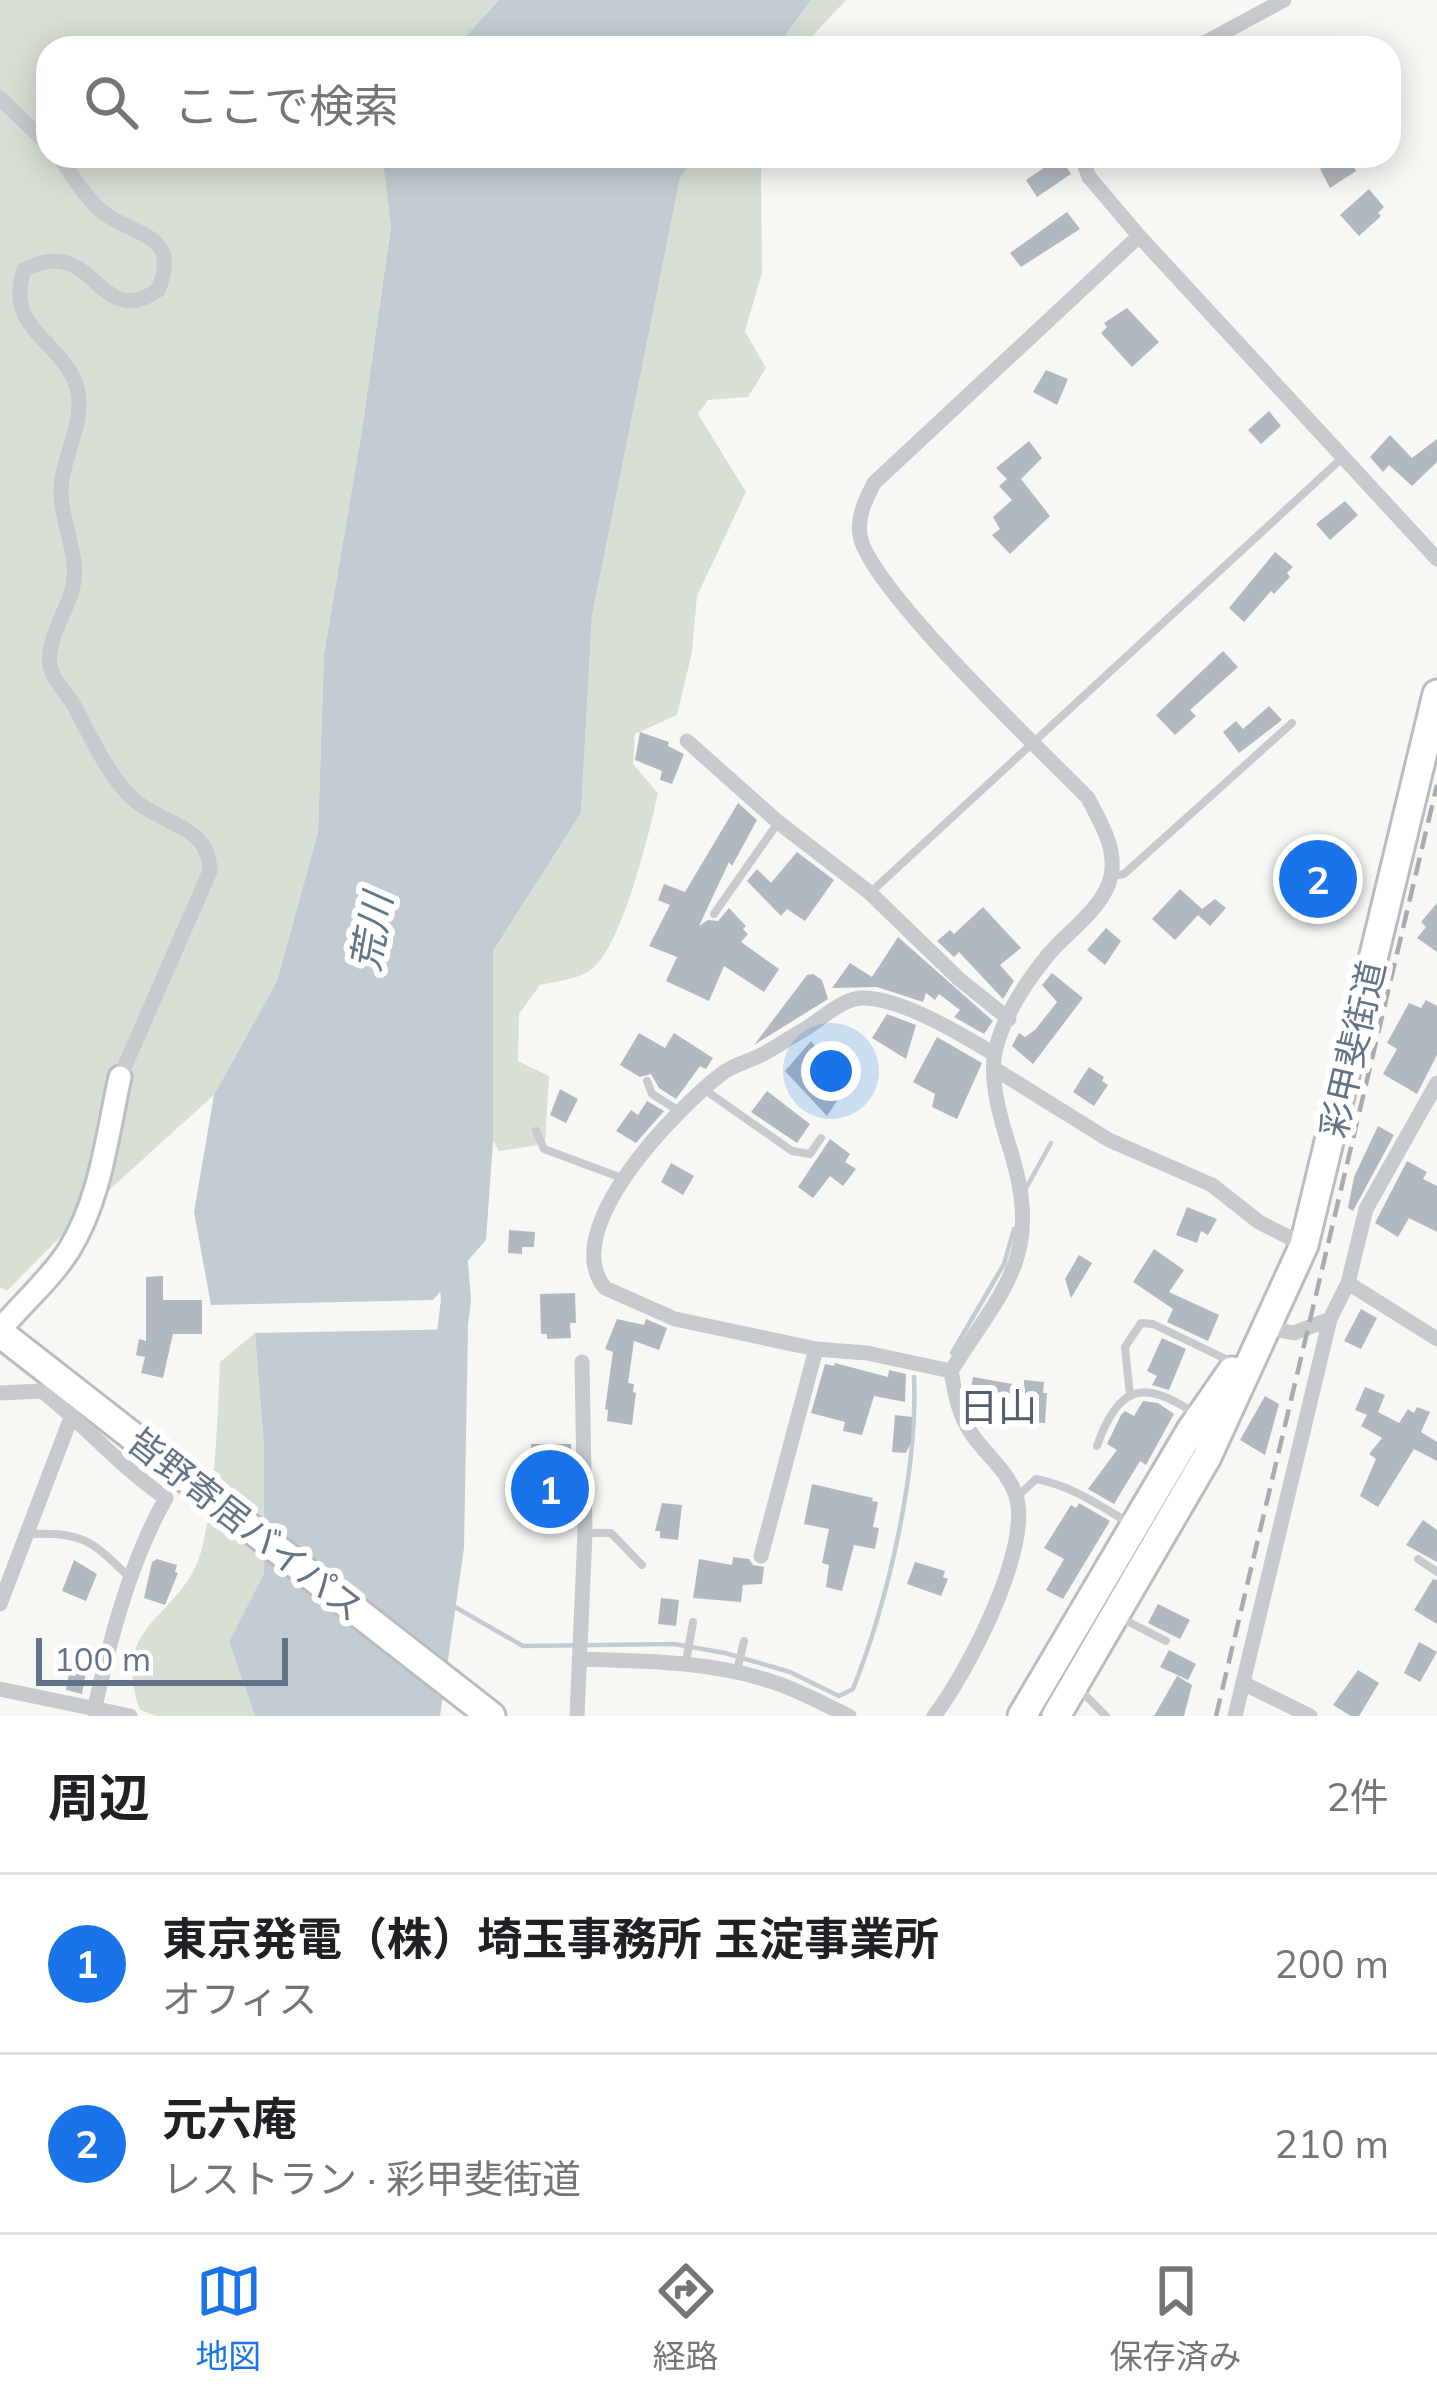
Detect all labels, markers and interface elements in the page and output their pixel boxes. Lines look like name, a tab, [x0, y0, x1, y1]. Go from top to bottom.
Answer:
search box	[36, 36, 1401, 168]
icon: search	[78, 69, 144, 135]
text: ここで検索	[174, 77, 399, 133]
pin: 2	[1279, 834, 1357, 924]
water label: 荒川	[340, 885, 403, 975]
street label: 彩甲斐街道	[1310, 956, 1394, 1142]
your location	[801, 1041, 861, 1101]
district label: 日山	[959, 1382, 1037, 1431]
street label: 皆野寄居バイパス	[119, 1418, 373, 1630]
pin: 1	[511, 1444, 589, 1534]
scale bar	[36, 1632, 288, 1685]
text: 100 m	[54, 1638, 151, 1679]
text: 周辺	[48, 1765, 150, 1829]
text: 2件	[1327, 1772, 1389, 1821]
text: 東京発電（株）埼玉事務所 玉淀事業所	[162, 1910, 939, 1966]
text: 1	[75, 1939, 99, 1988]
text: 200 m	[1274, 1939, 1389, 1988]
text: オフィス	[162, 1974, 317, 2023]
text: 元六庵	[162, 2090, 297, 2146]
text: 2	[75, 2119, 99, 2168]
text: 210 m	[1274, 2119, 1389, 2168]
text: レストラン · 彩甲斐街道	[162, 2154, 581, 2203]
tab: 地図	[196, 2258, 262, 2378]
tab: 経路	[653, 2258, 719, 2378]
tab: 保存済み	[1110, 2258, 1242, 2378]

